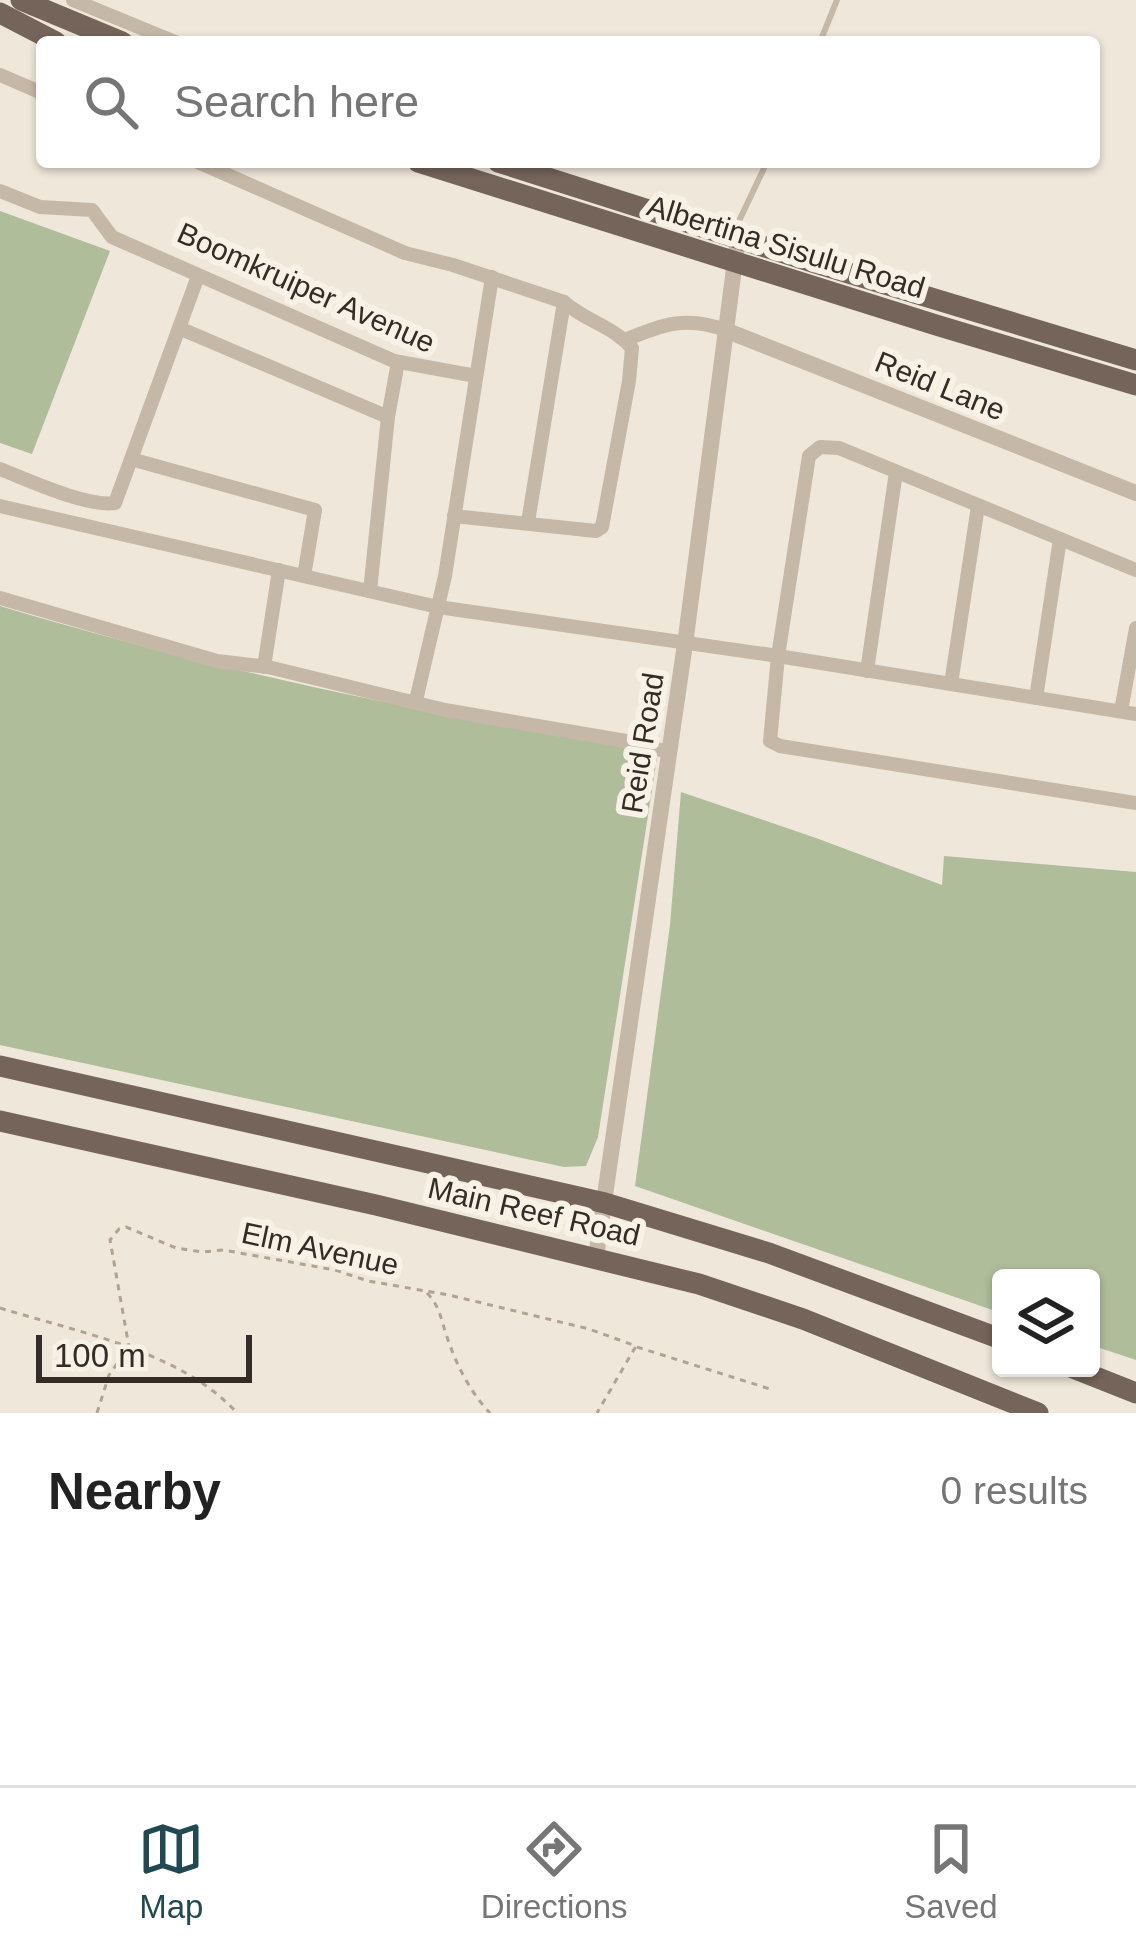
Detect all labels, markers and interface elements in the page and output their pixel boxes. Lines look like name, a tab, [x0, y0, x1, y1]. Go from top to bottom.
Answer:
search box	[36, 36, 1100, 168]
icon: search	[78, 69, 144, 135]
text: Search here	[174, 76, 419, 127]
street label: Albertina Sisulu Road	[643, 189, 929, 304]
street label: Boomkruiper Avenue	[173, 216, 440, 359]
street label: Reid Lane	[871, 345, 1010, 426]
street label: Reid Road	[615, 670, 670, 816]
street label: Main Reef Road	[425, 1171, 643, 1252]
street label: Elm Avenue	[239, 1216, 402, 1281]
map controls	[992, 1269, 1100, 1377]
button: layers	[992, 1269, 1100, 1377]
scale bar	[36, 1329, 252, 1382]
text: 100 m	[54, 1337, 146, 1374]
text: Nearby	[48, 1463, 221, 1520]
text: 0 results	[941, 1469, 1088, 1512]
tab: Map	[138, 1816, 204, 1926]
tab: Directions	[481, 1816, 628, 1926]
tab: Saved	[904, 1816, 998, 1926]

